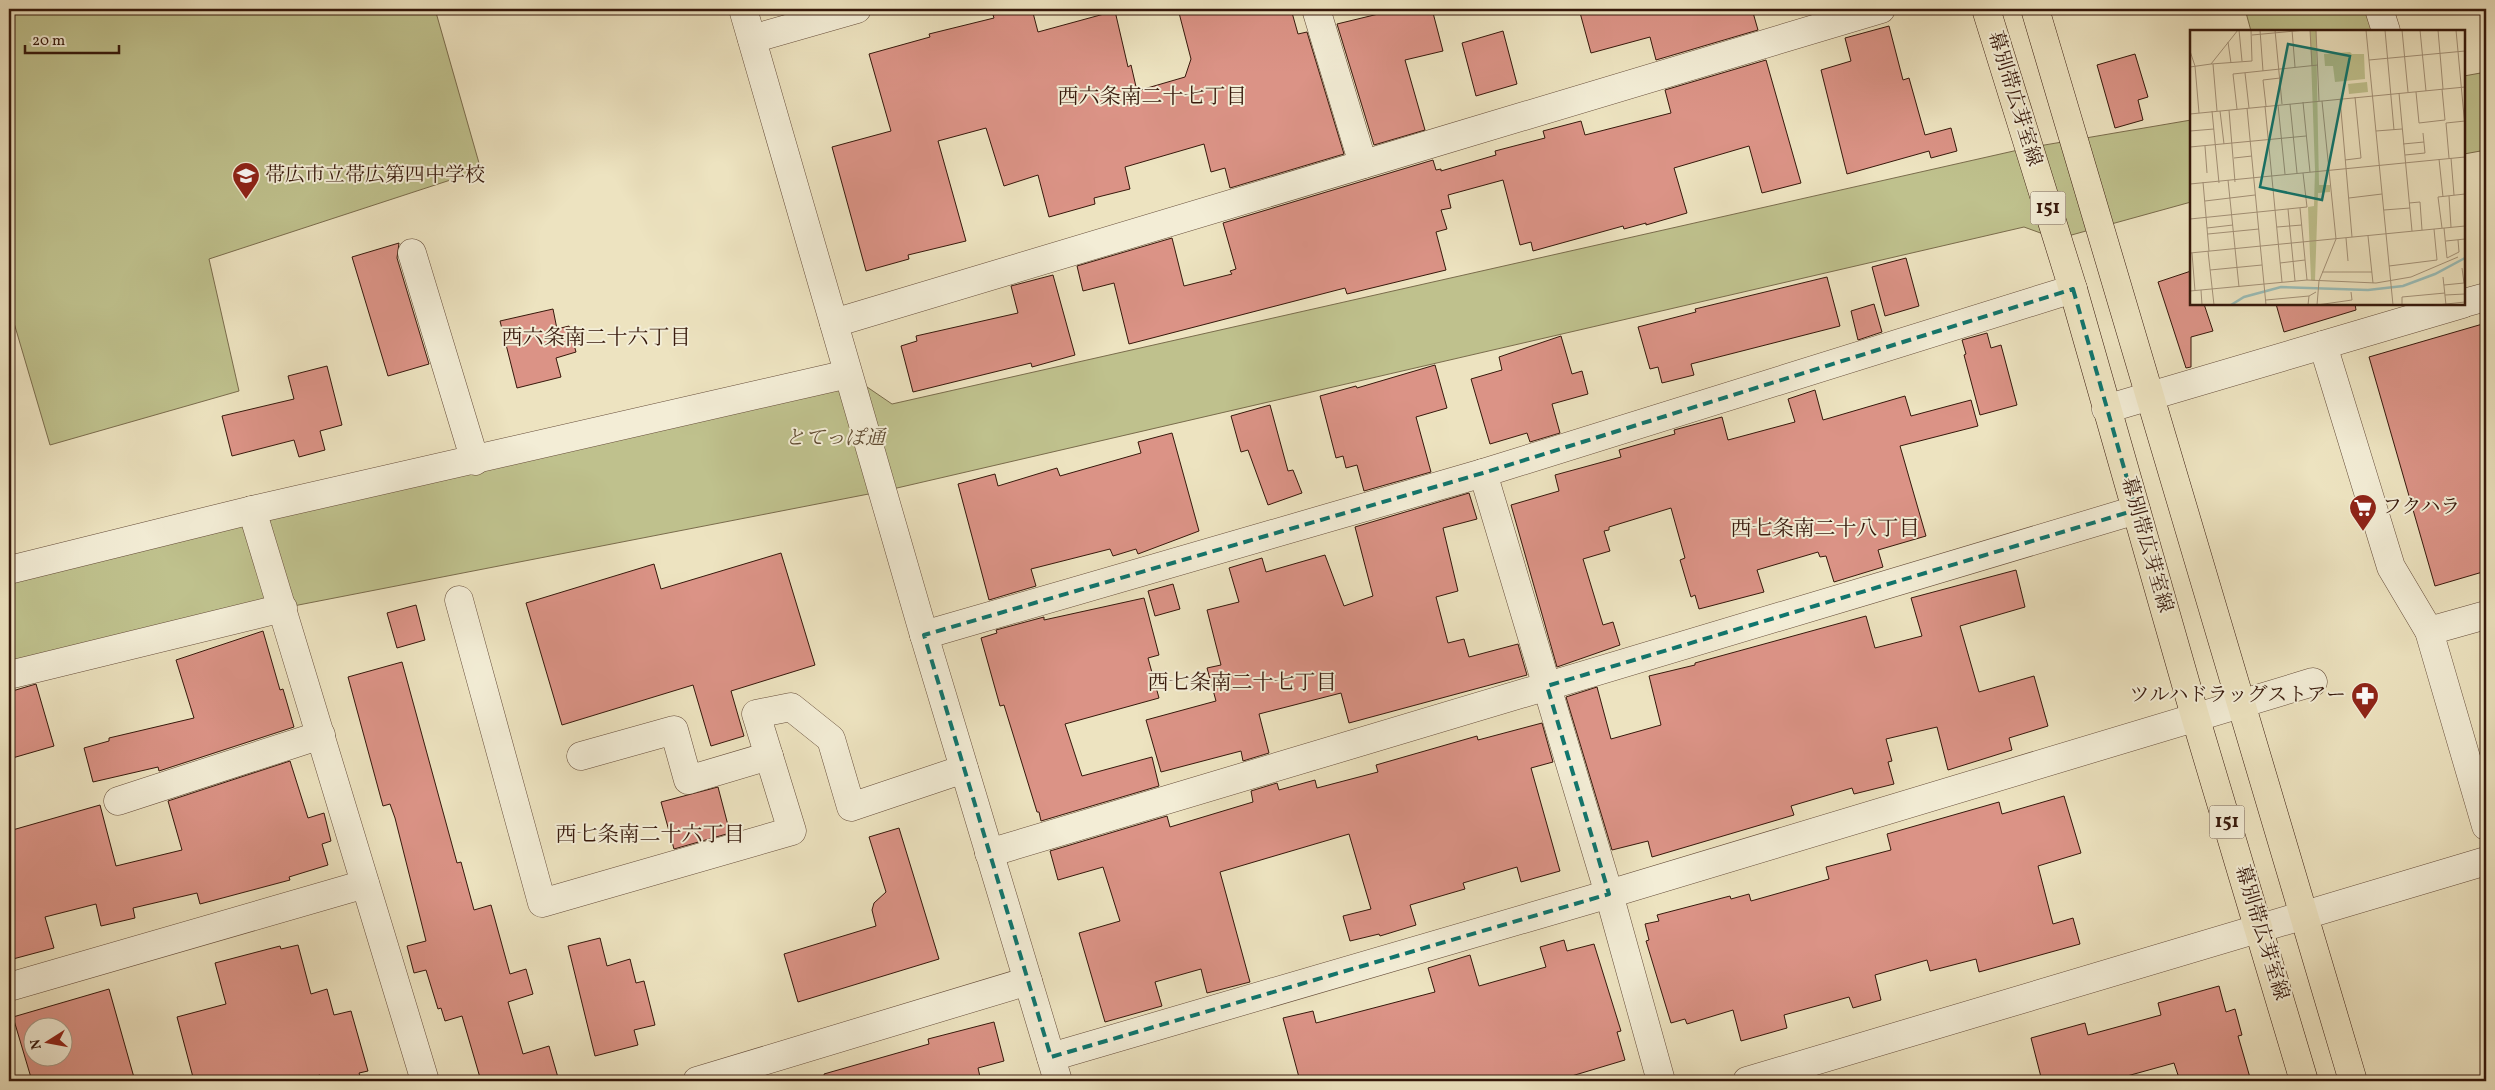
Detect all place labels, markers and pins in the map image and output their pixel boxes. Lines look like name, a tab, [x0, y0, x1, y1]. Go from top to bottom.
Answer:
school or university icon: 帯広市立帯広第四中学校	[231, 161, 261, 200]
place label: 帯広市立帯広第四中学校	[265, 162, 485, 190]
supermarket icon: フクハラ	[2348, 493, 2378, 532]
place label: フクハラ	[2382, 494, 2460, 522]
pharmacy icon: ツルハドラッグストアー	[2350, 681, 2380, 720]
place label: ツルハドラッグストアー	[2130, 682, 2346, 710]

